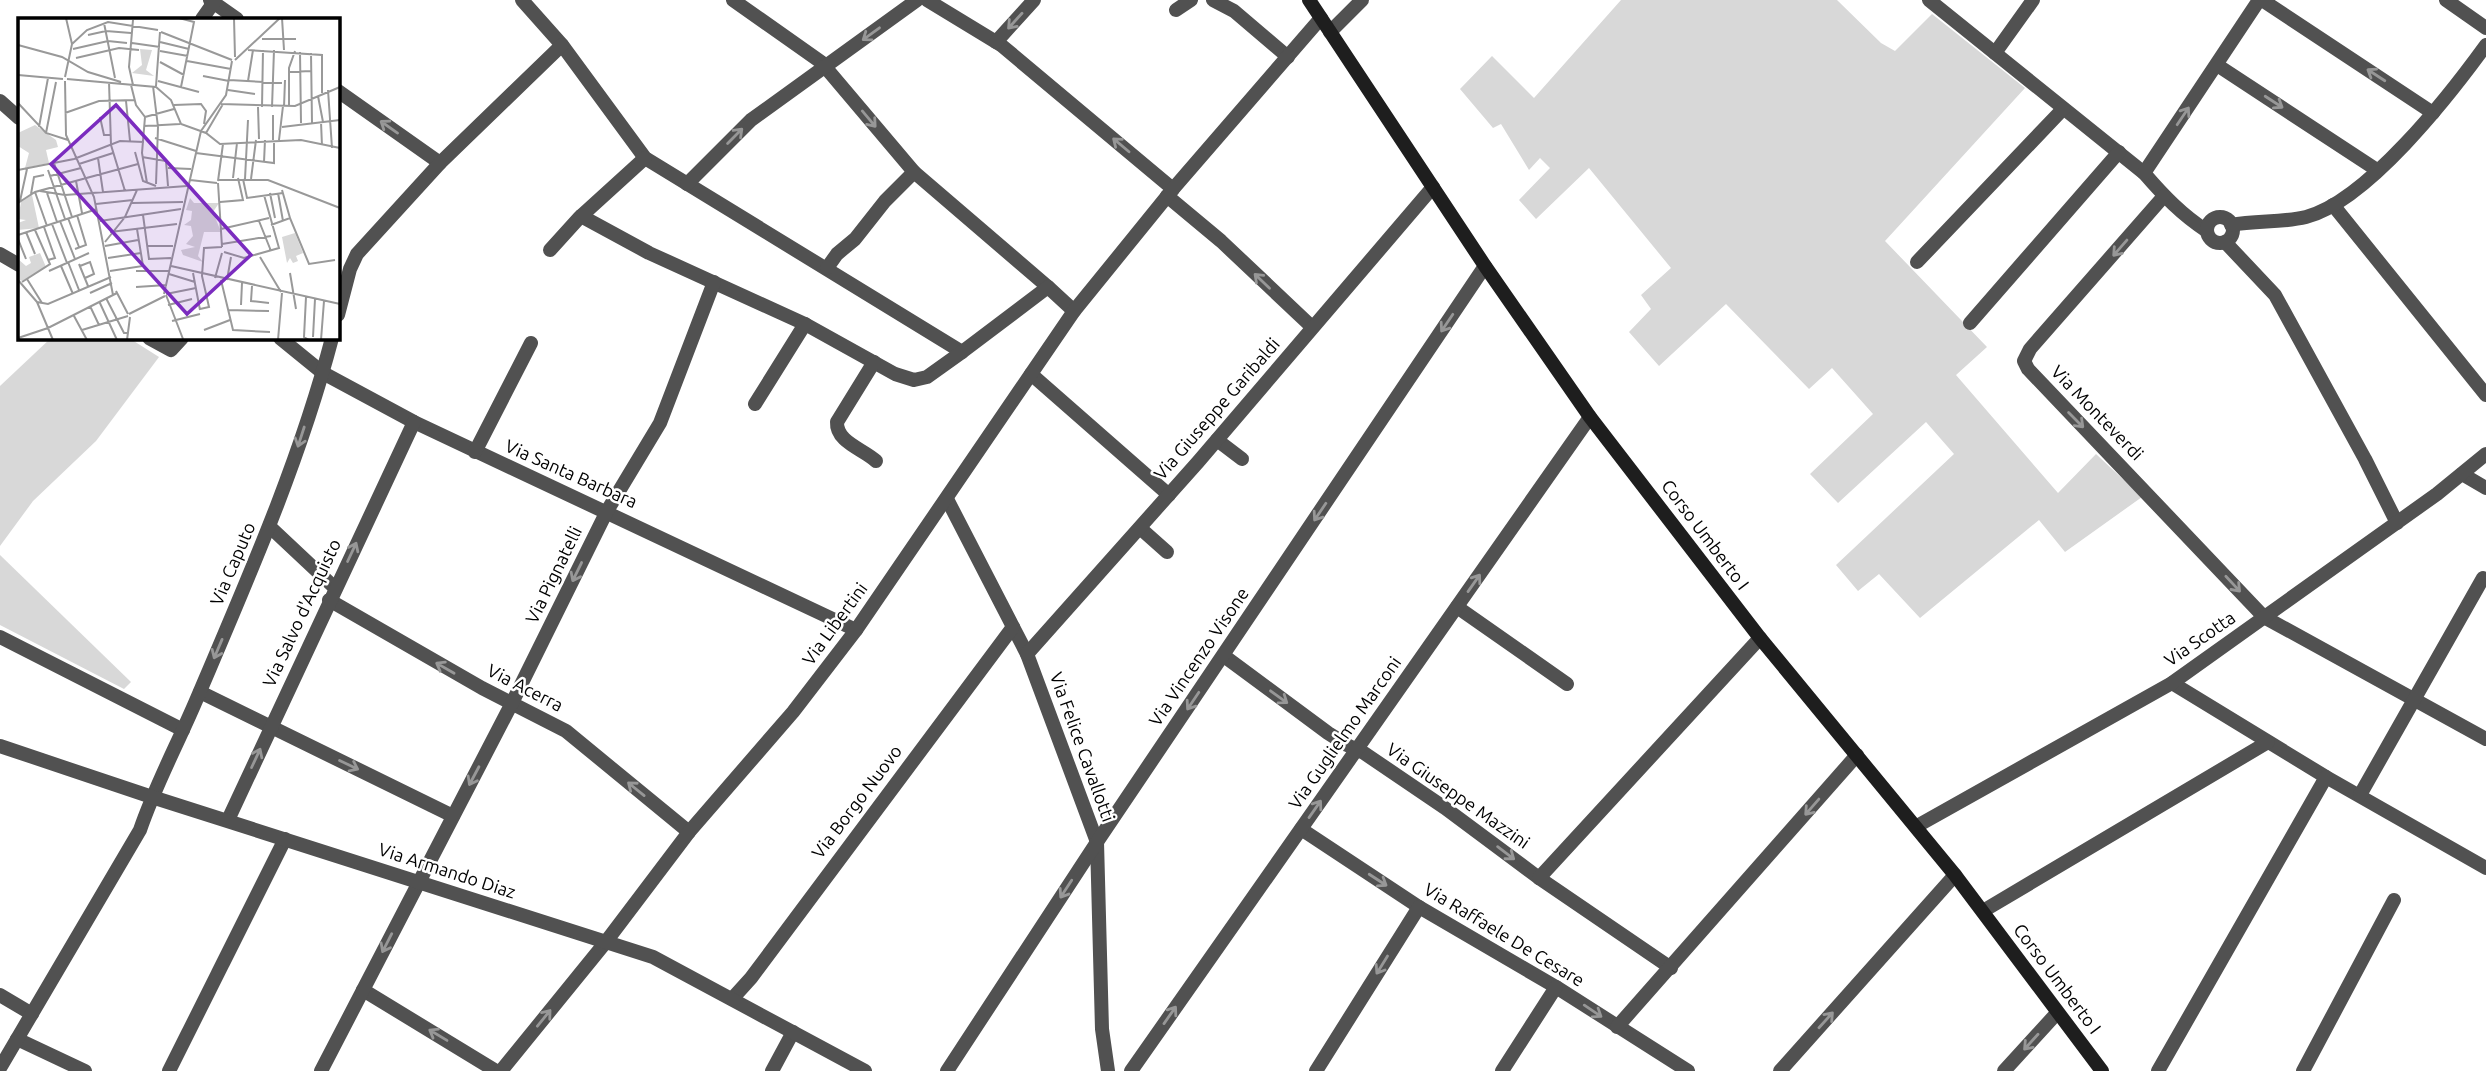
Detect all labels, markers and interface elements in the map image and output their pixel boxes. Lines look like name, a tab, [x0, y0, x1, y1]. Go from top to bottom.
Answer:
one-way arrow	[1007, 12, 1023, 30]
inset map	[18, 18, 340, 340]
one-way arrow	[862, 26, 881, 41]
one-way arrow	[2367, 68, 2386, 82]
one-way arrow	[2264, 95, 2283, 109]
one-way arrow	[2175, 107, 2190, 126]
one-way arrow	[861, 110, 877, 128]
one-way arrow	[380, 120, 399, 134]
one-way arrow	[727, 128, 744, 145]
one-way arrow	[1112, 137, 1130, 153]
one-way arrow	[2112, 239, 2128, 257]
one-way arrow	[1253, 273, 1270, 290]
one-way arrow	[1440, 313, 1454, 332]
street label: Via Giuseppe Garibaldi	[1149, 333, 1283, 483]
street label: Via Monteverdi	[2048, 361, 2148, 464]
one-way arrow	[2067, 412, 2084, 429]
one-way arrow	[294, 426, 307, 448]
street label: Via Santa Barbara	[502, 435, 641, 511]
street label: Corso Umberto I	[1658, 476, 1754, 593]
one-way arrow	[1313, 502, 1327, 521]
street label: Via Caputo	[206, 519, 259, 608]
street label: Via Pignatelli	[521, 523, 585, 626]
street label: Via Salvo d'Acquisto	[258, 535, 344, 690]
one-way arrow	[345, 542, 359, 563]
one-way arrow	[569, 561, 583, 582]
one-way arrow	[1467, 574, 1481, 593]
one-way arrow	[2225, 575, 2242, 592]
street label: Via Libertini	[798, 578, 871, 668]
street label: Via Vincenzo Visone	[1144, 583, 1252, 729]
street label: Via Scotta	[2160, 607, 2239, 670]
one-way arrow	[211, 638, 224, 659]
street label: Via Guglielmo Marconi	[1284, 652, 1404, 812]
street label: Via Acerra	[484, 659, 567, 715]
one-way arrow	[436, 661, 456, 675]
street label: Via Felice Cavallotti	[1047, 669, 1119, 824]
one-way arrow	[1269, 689, 1288, 704]
one-way arrow	[1186, 691, 1200, 710]
street label: Via Giuseppe Mazzini	[1383, 738, 1534, 852]
street label: Via Borgo Nuovo	[807, 741, 905, 862]
one-way arrow	[250, 748, 263, 770]
one-way arrow	[338, 759, 359, 772]
one-way arrow	[467, 765, 481, 785]
one-way arrow	[628, 781, 646, 796]
one-way arrow	[1804, 797, 1820, 815]
one-way arrow	[1308, 800, 1322, 819]
street label: Via Armando Diaz	[376, 838, 518, 902]
one-way arrow	[1496, 846, 1515, 860]
one-way arrow	[1368, 873, 1387, 887]
street label: Via Raffaele De Cesare	[1421, 878, 1588, 990]
one-way arrow	[1059, 879, 1073, 899]
street label: Corso Umberto I	[2010, 920, 2106, 1037]
one-way arrow	[380, 932, 394, 953]
one-way arrow	[1375, 954, 1389, 974]
one-way arrow	[1583, 1004, 1602, 1019]
one-way arrow	[1163, 1006, 1178, 1025]
one-way arrow	[536, 1009, 551, 1027]
one-way arrow	[1817, 1012, 1834, 1029]
one-way arrow	[429, 1028, 449, 1042]
one-way arrow	[2023, 1033, 2039, 1051]

